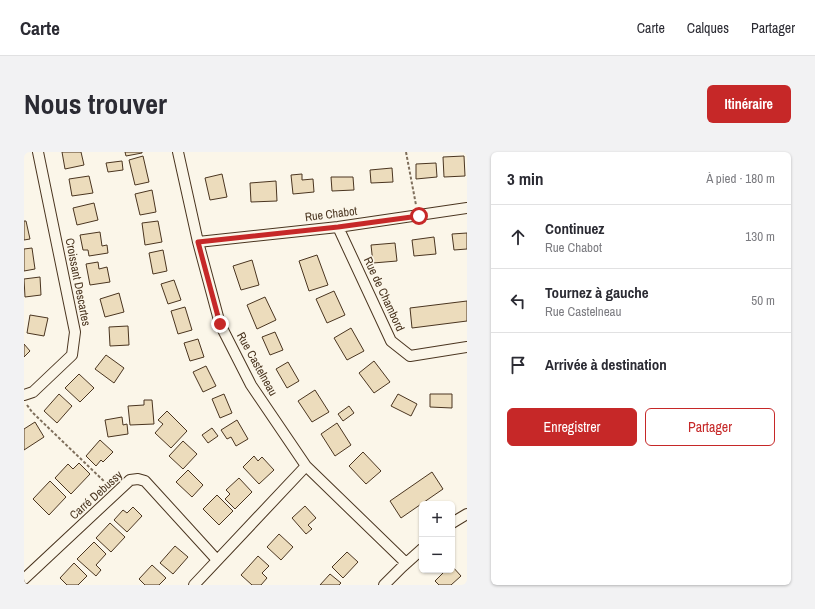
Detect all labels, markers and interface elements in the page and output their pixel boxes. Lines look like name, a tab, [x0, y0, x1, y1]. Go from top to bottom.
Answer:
text: Carte	[20, 15, 60, 41]
text: Carte	[637, 19, 665, 37]
text: Calques	[687, 19, 729, 37]
text: Partager	[751, 19, 795, 37]
text: Nous trouver	[24, 85, 167, 123]
button: Itinéraire	[707, 85, 791, 123]
text: 3 min	[507, 167, 543, 190]
text: À pied · 180 m	[706, 170, 775, 187]
street label: Rue Chabot	[304, 203, 358, 225]
route start	[410, 207, 428, 225]
text: Continuez	[545, 218, 604, 239]
icon: ahead	[507, 226, 529, 248]
text: 130 m	[745, 228, 775, 245]
street label: Croissant Descartes	[62, 237, 94, 327]
text: Rue Chabot	[545, 239, 602, 256]
street label: Rue de Chambord	[360, 254, 408, 334]
text: Tournez à gauche	[545, 282, 649, 303]
icon: left	[507, 290, 529, 312]
text: 50 m	[751, 292, 775, 309]
text: Rue Castelneau	[545, 303, 621, 320]
route end	[211, 315, 229, 333]
street label: Rue Castelneau	[233, 329, 281, 399]
icon: arrive	[507, 354, 529, 376]
text: Arrivée à destination	[545, 354, 667, 375]
button: Enregistrer	[507, 408, 637, 446]
button: Partager	[645, 408, 775, 446]
street label: Carré Debussy	[66, 467, 126, 523]
map controls	[419, 501, 455, 573]
button: +	[419, 501, 455, 537]
button: −	[419, 537, 455, 573]

